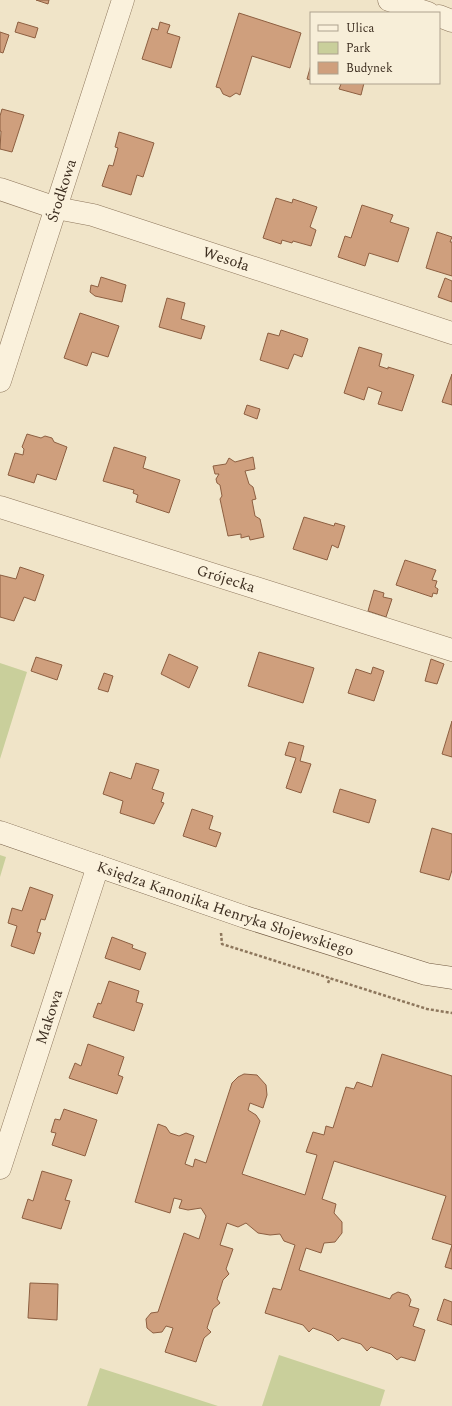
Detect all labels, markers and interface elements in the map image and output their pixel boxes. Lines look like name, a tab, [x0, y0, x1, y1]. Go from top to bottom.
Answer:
legend	[310, 12, 440, 84]
text: Ulica	[346, 19, 375, 38]
text: Park	[346, 39, 371, 58]
text: Budynek	[346, 59, 393, 78]
street label: Środkowa	[41, 156, 83, 225]
street label: Wesoła	[200, 241, 253, 278]
street label: Grójecka	[194, 559, 259, 599]
street label: Księdza Kanonika Henryka Słojewskiego	[93, 855, 357, 963]
street label: Makowa	[30, 986, 69, 1047]

